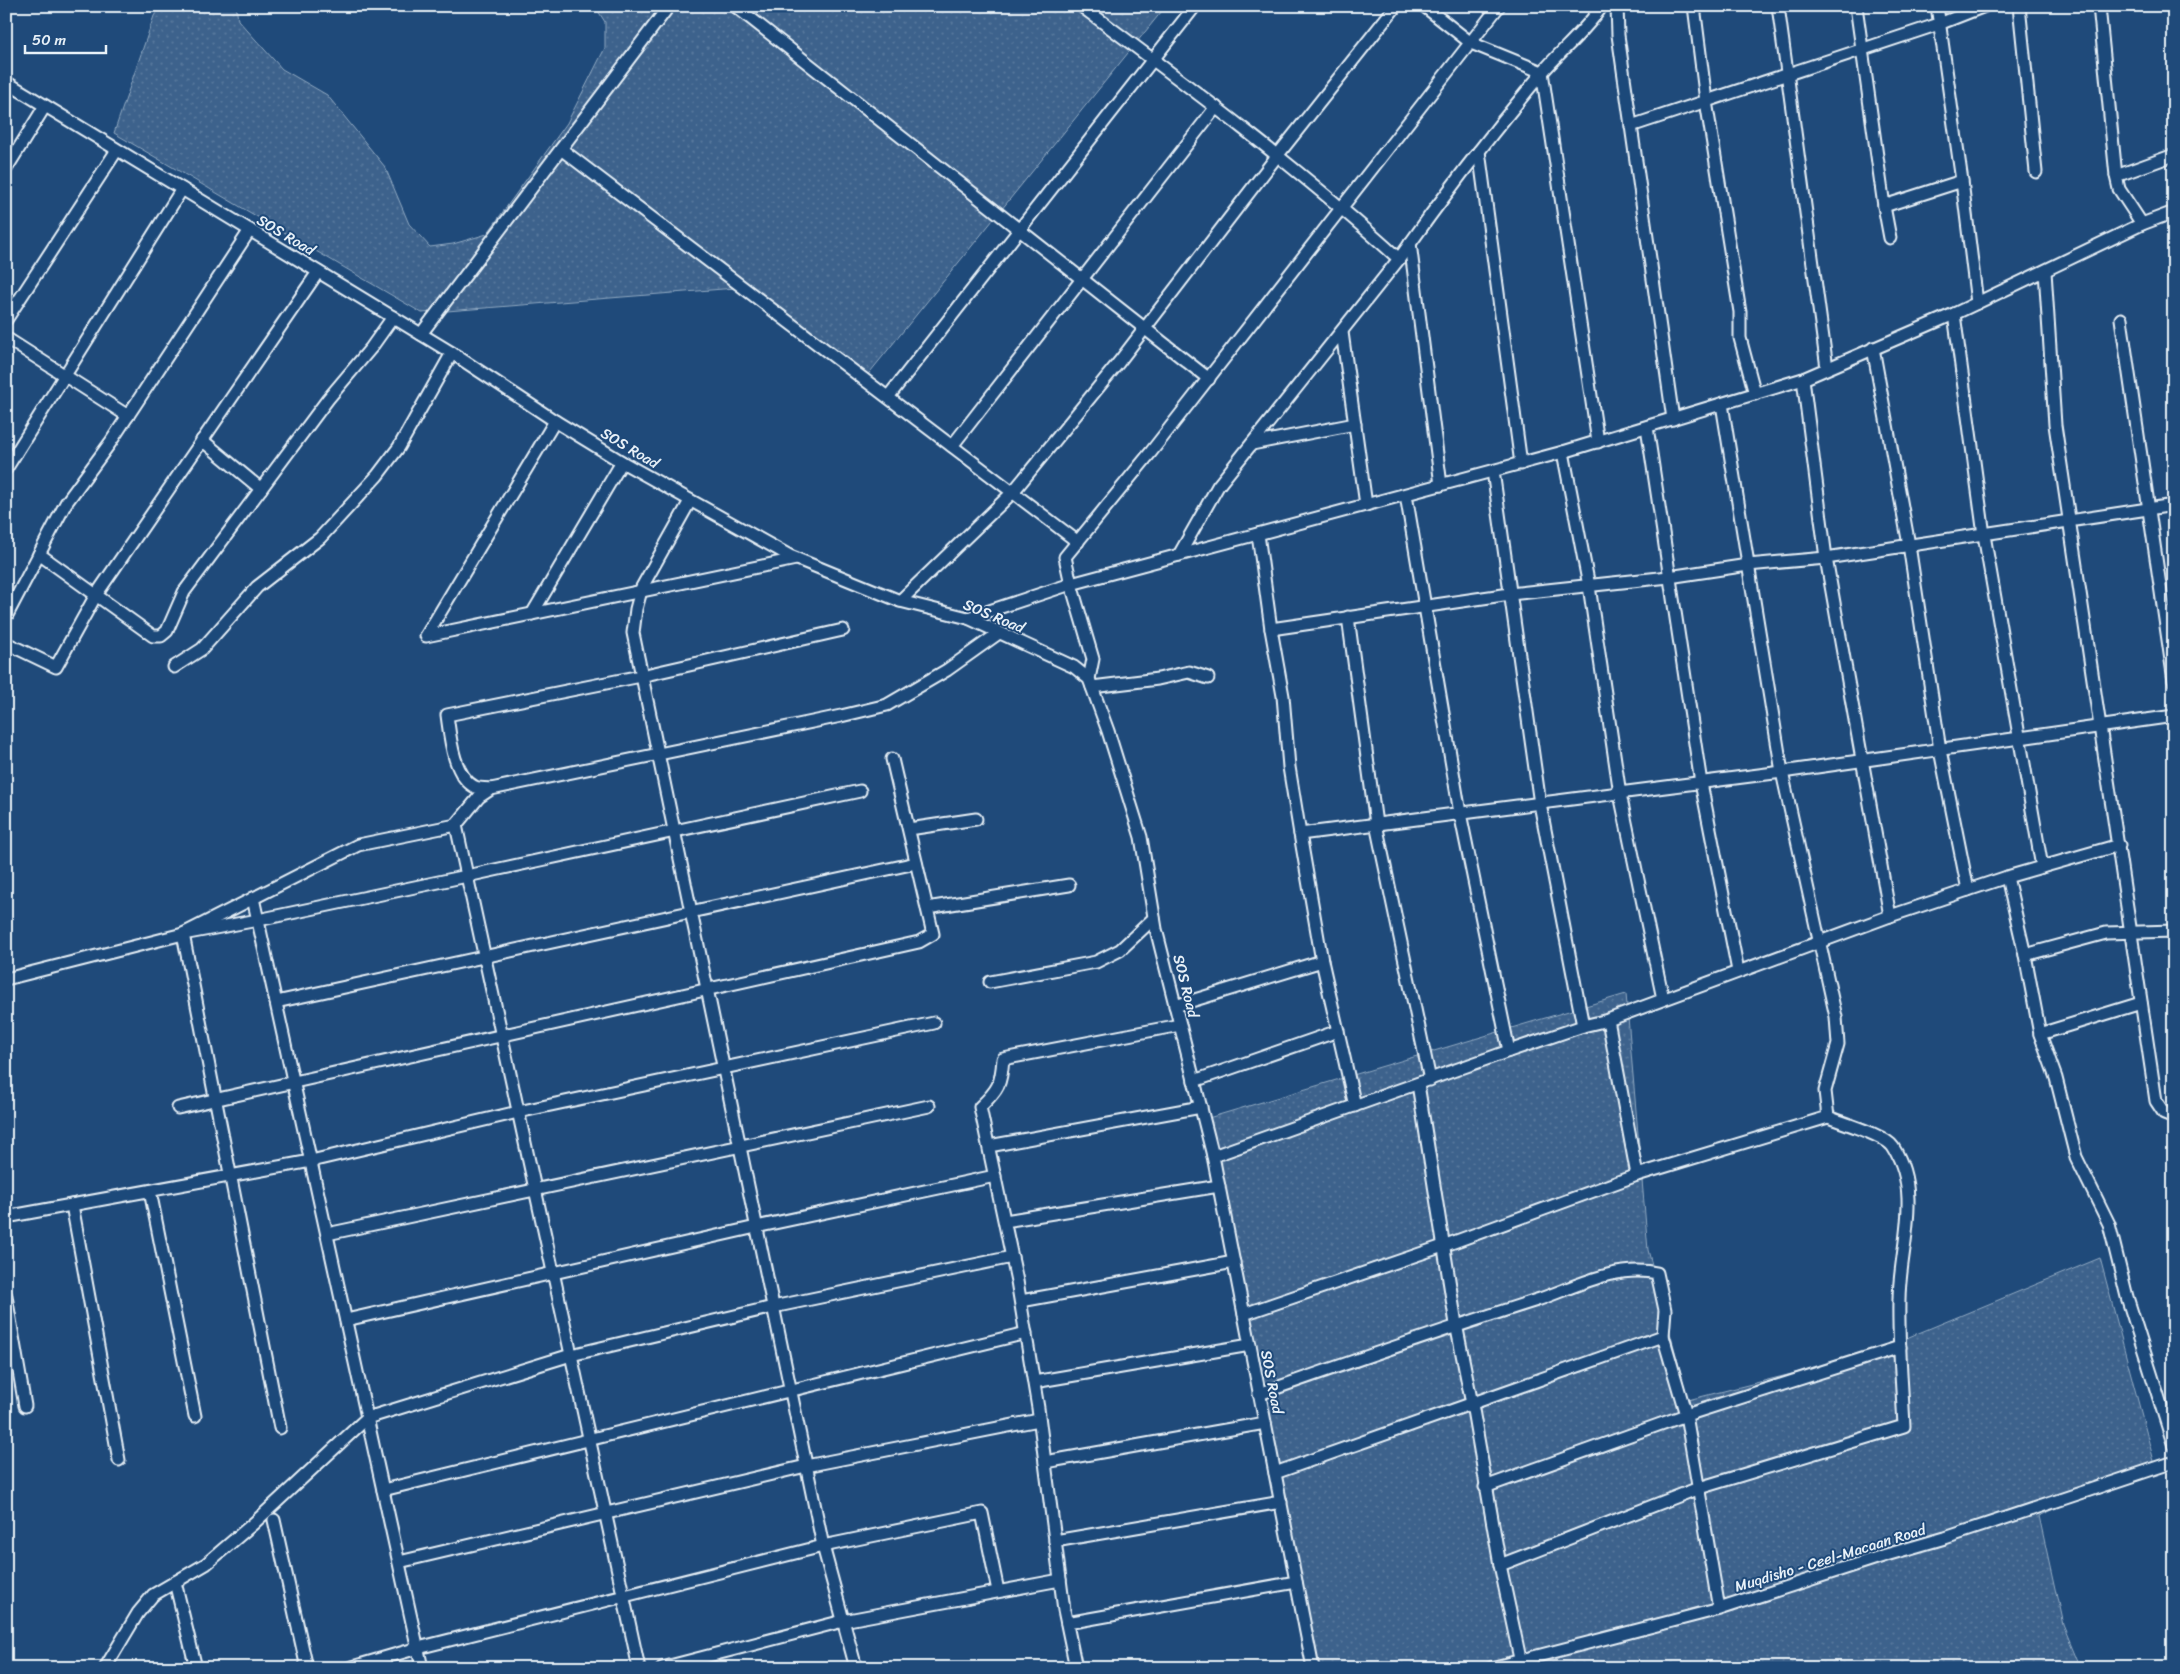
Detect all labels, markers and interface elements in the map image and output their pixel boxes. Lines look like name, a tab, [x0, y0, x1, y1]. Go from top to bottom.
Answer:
scale bar	[25, 22, 106, 54]
text: 50 m	[32, 27, 67, 53]
street label: SOS Road	[252, 207, 321, 263]
street label: SOS Road	[596, 420, 665, 476]
street label: SOS Road	[959, 591, 1030, 641]
street label: SOS Road	[1166, 952, 1207, 1021]
street label: SOS Road	[1253, 1348, 1291, 1417]
street label: Muqdisho - Ceel-Macaan Road	[1731, 1516, 1930, 1599]

